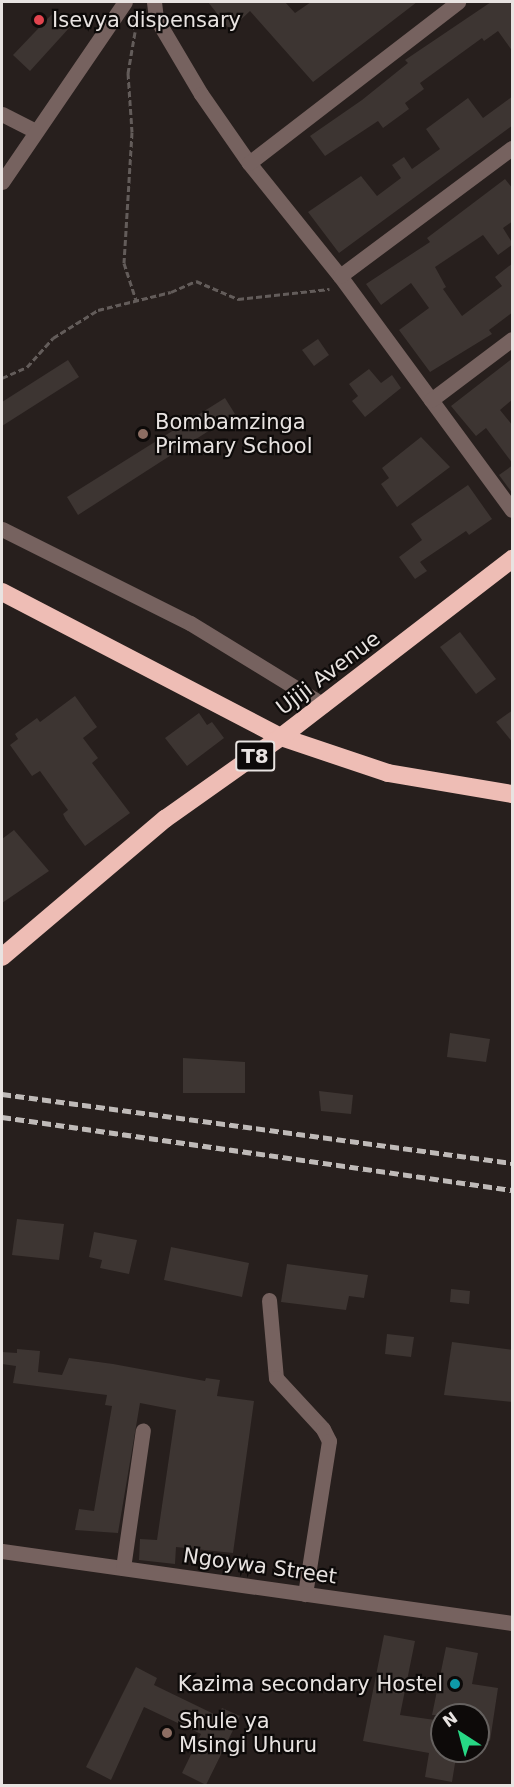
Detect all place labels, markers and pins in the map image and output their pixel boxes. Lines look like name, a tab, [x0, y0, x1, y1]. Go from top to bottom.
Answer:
place label: Isevya dispensary	[52, 7, 241, 33]
marker: Isevya dispensary	[30, 11, 48, 29]
place label: Bombamzinga Primary School	[155, 409, 313, 459]
marker: Bombamzinga Primary School	[136, 427, 150, 441]
place label: Kazima secondary Hostel	[178, 1671, 443, 1697]
marker: Kazima secondary Hostel	[448, 1677, 462, 1691]
place label: Shule ya Msingi Uhuru	[179, 1708, 317, 1758]
marker: Shule ya Msingi Uhuru	[160, 1726, 174, 1740]

